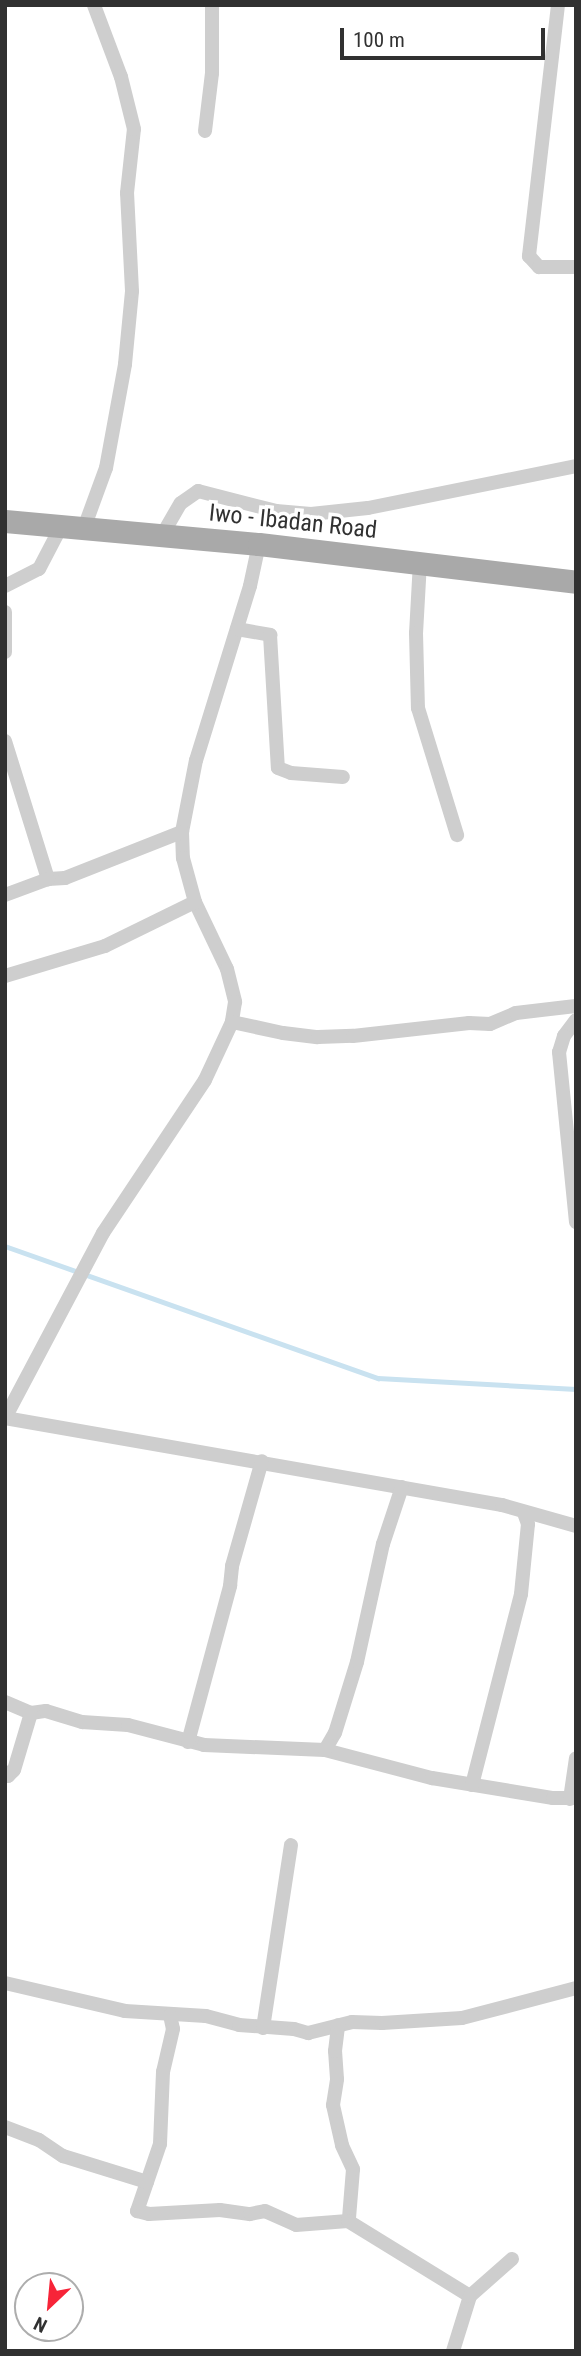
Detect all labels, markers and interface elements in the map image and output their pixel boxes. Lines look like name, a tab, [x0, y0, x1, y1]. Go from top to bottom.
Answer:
scale bar	[343, 14, 548, 58]
text: 100 m	[353, 28, 405, 52]
street label: Iwo - Ibadan Road	[208, 499, 378, 545]
north arrow	[14, 2272, 84, 2342]
text: N	[30, 2312, 51, 2337]

